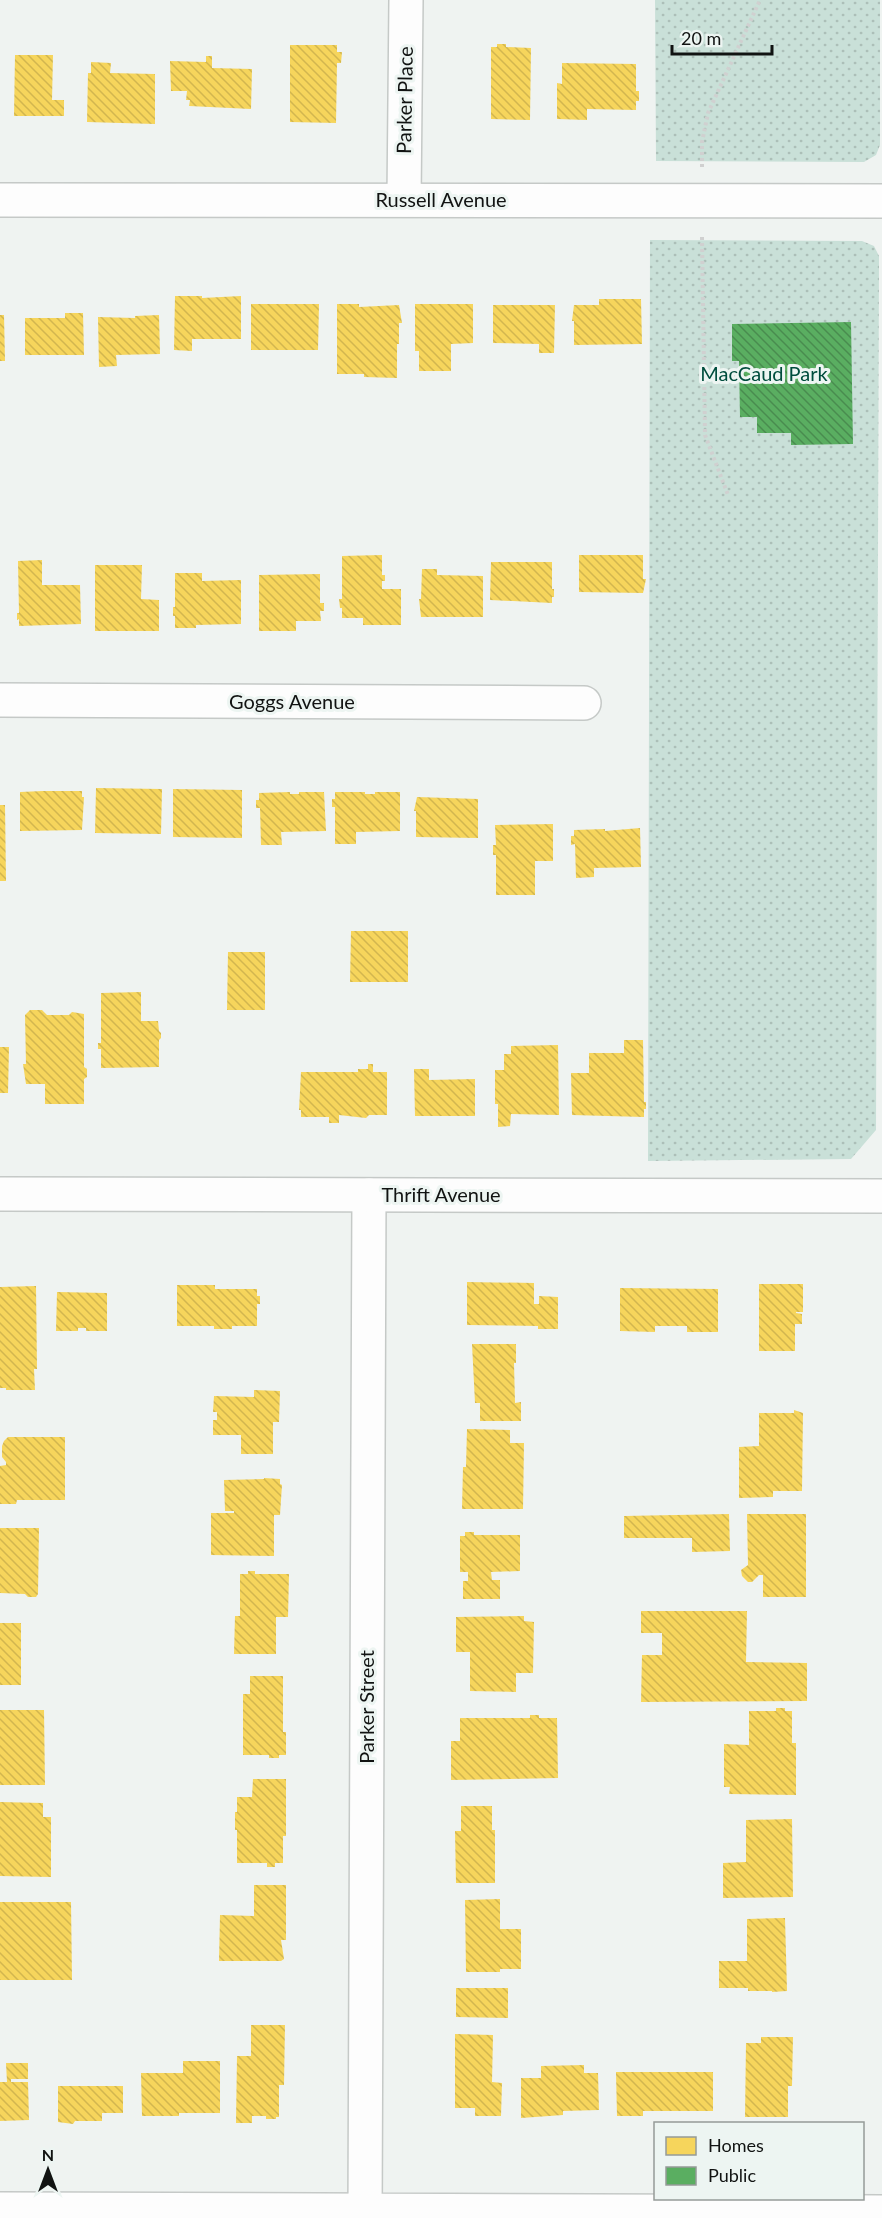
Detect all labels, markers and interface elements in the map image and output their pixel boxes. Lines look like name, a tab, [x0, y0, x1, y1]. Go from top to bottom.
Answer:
scale bar	[672, 18, 772, 56]
text: 20 m	[681, 27, 721, 49]
street label: Parker Place	[391, 46, 417, 154]
street label: Russell Avenue	[375, 187, 507, 211]
park label: MacCaud Park	[700, 361, 829, 385]
street label: Goggs Avenue	[229, 689, 355, 713]
street label: Thrift Avenue	[381, 1182, 501, 1206]
street label: Parker Street	[354, 1650, 378, 1764]
legend	[654, 2122, 864, 2200]
text: Homes	[708, 2134, 764, 2156]
north arrow	[18, 2140, 78, 2200]
text: N	[42, 2145, 54, 2164]
text: Public	[708, 2164, 756, 2186]

